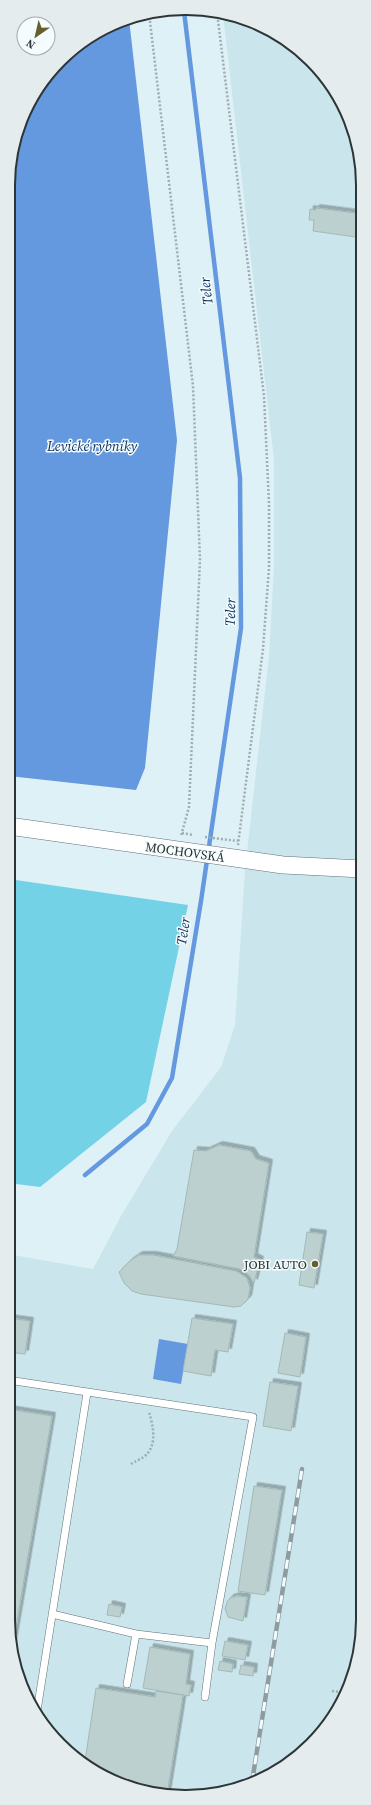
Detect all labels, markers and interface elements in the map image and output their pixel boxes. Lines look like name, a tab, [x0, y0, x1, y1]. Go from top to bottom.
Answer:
north arrow	[16, 16, 56, 56]
text: N	[23, 35, 38, 52]
water label: Teler	[194, 275, 218, 306]
water label: Levické rybníky	[46, 436, 137, 456]
water label: Teler	[220, 597, 240, 626]
street label: MOCHOVSKÁ	[144, 838, 226, 866]
water label: Teler	[171, 915, 195, 946]
place label: JOBI AUTO	[243, 1256, 307, 1273]
marker: JOBI AUTO	[310, 1259, 320, 1269]

